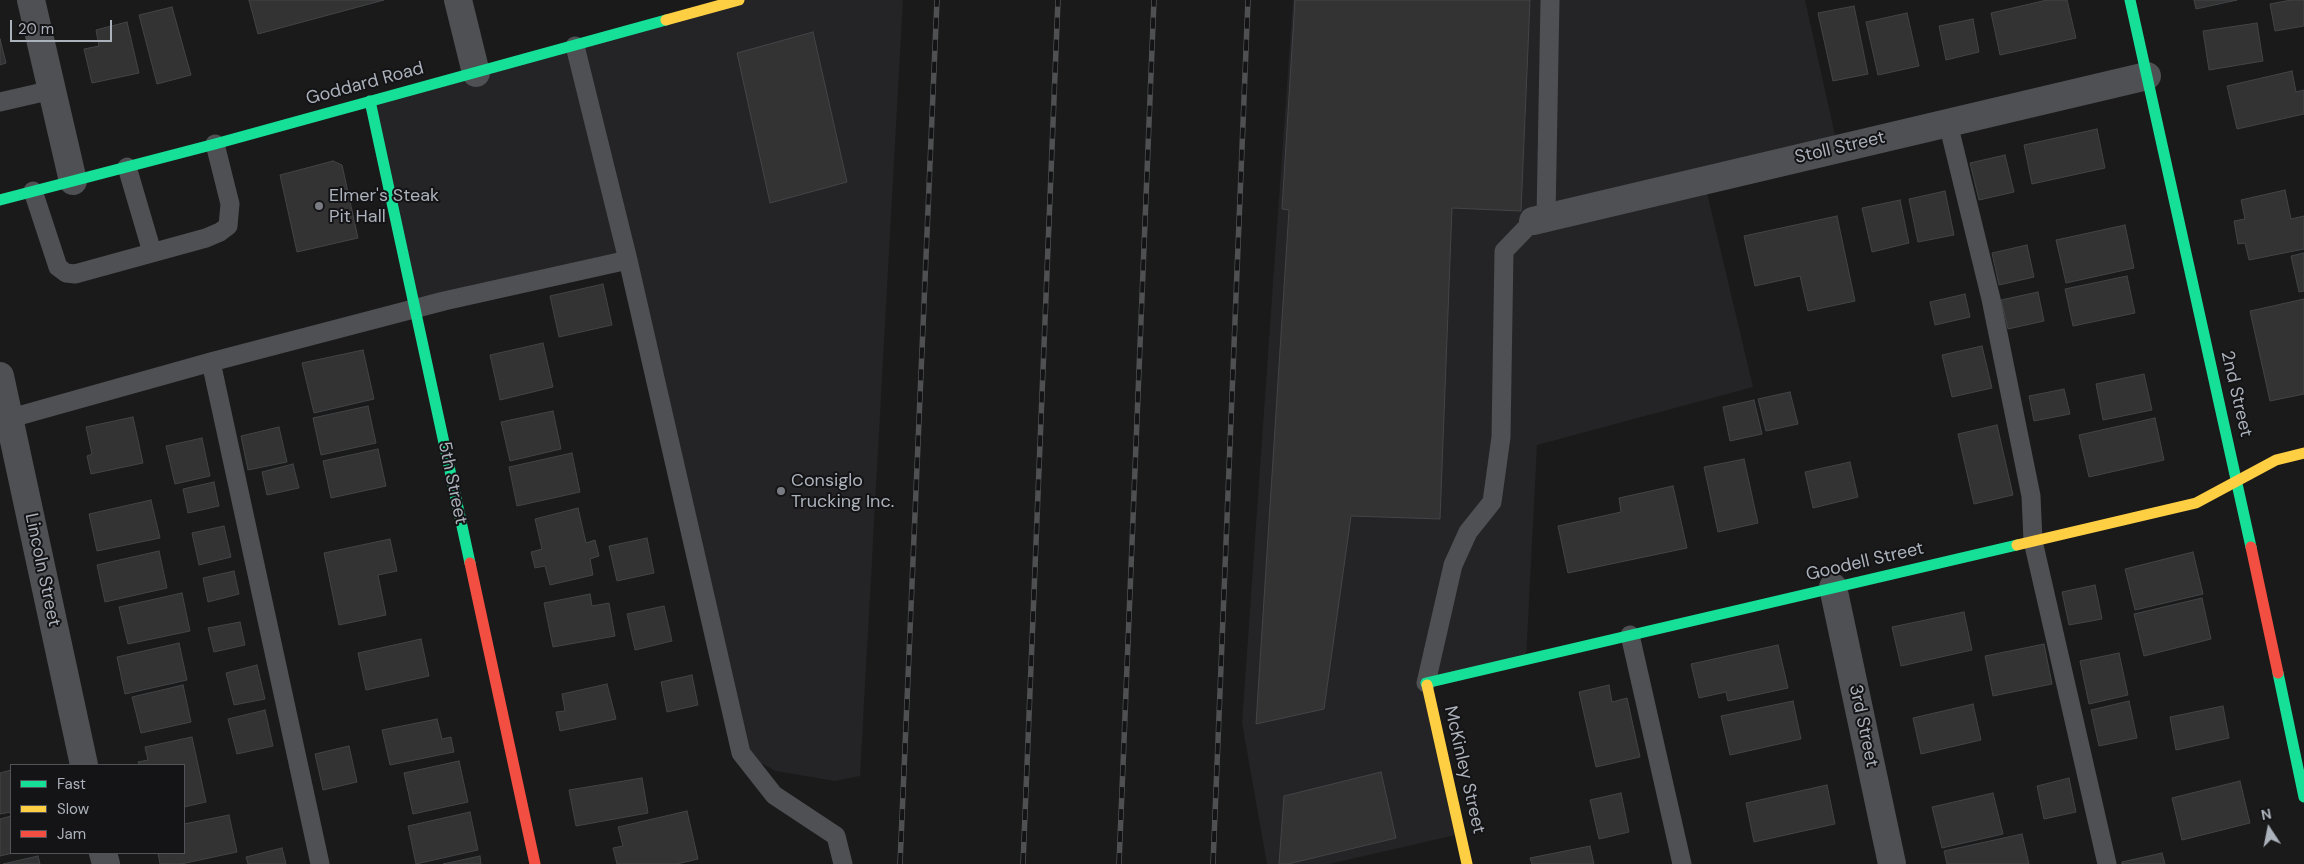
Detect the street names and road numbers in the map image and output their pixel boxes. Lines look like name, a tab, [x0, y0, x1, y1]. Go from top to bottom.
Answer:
street label: Goddard Road	[304, 58, 426, 110]
street label: Stoll Street	[1793, 127, 1887, 169]
street label: 2nd Street	[2216, 349, 2256, 439]
street label: 5th Street	[433, 440, 471, 526]
street label: Lincoln Street	[19, 511, 65, 629]
street label: Goodell Street	[1804, 538, 1926, 586]
street label: 3rd Street	[1844, 683, 1882, 769]
street label: McKinley Street	[1439, 704, 1489, 836]

